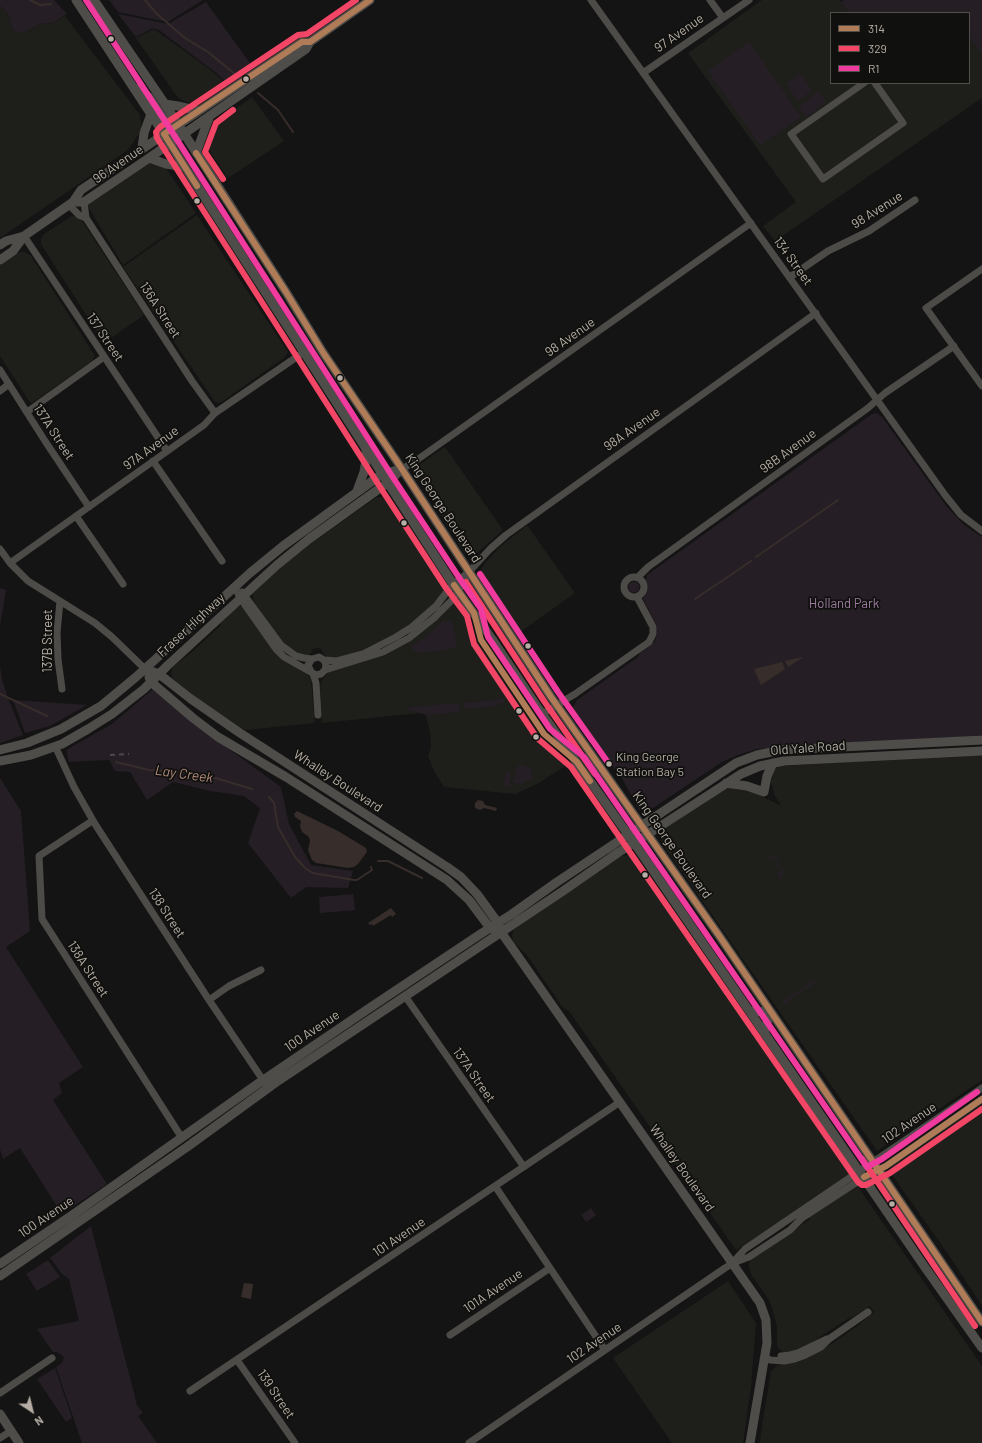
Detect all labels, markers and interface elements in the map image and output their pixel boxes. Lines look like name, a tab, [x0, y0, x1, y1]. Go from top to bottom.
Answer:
street label: 97 Avenue	[651, 10, 707, 56]
legend	[830, 12, 970, 84]
text: 314	[868, 21, 885, 35]
unlabelled marker	[106, 34, 116, 44]
text: 329	[868, 41, 887, 55]
text: R1	[868, 61, 880, 75]
unlabelled marker	[241, 74, 251, 84]
street label: 96 Avenue	[90, 141, 146, 187]
street label: 98 Avenue	[849, 188, 905, 232]
unlabelled marker	[192, 196, 202, 206]
street label: 134 Street	[770, 234, 816, 288]
street label: 136A Street	[136, 279, 184, 341]
street label: 137 Street	[83, 310, 127, 364]
street label: 98 Avenue	[542, 314, 598, 360]
unlabelled marker	[335, 373, 345, 383]
street label: 137A Street	[30, 401, 78, 463]
street label: 98A Avenue	[601, 404, 663, 454]
street label: 97A Avenue	[120, 423, 182, 473]
street label: 98B Avenue	[757, 425, 819, 477]
street label: King George Boulevard	[402, 450, 484, 566]
unlabelled marker	[399, 518, 409, 528]
street label: Fraser Highway	[154, 590, 228, 660]
park label: Holland Park	[809, 596, 879, 612]
street label: 137B Street	[40, 609, 56, 673]
unlabelled marker	[523, 641, 533, 651]
unlabelled marker	[514, 706, 524, 716]
unlabelled marker	[531, 732, 541, 742]
street label: Old Yale Road	[770, 738, 846, 758]
street label: Whalley Boulevard	[291, 746, 385, 816]
place label: King George Station Bay 5	[616, 750, 684, 778]
marker: King George Station Bay 5	[604, 759, 614, 769]
water label: Lay Creek	[154, 762, 214, 786]
street label: King George Boulevard	[629, 788, 715, 902]
unlabelled marker	[640, 870, 650, 880]
street label: 138 Street	[145, 885, 189, 941]
street label: 138A Street	[64, 938, 112, 1000]
street label: 100 Avenue	[281, 1007, 343, 1055]
street label: 137A Street	[449, 1045, 499, 1105]
street label: 102 Avenue	[879, 1099, 939, 1147]
street label: Whalley Boulevard	[646, 1121, 718, 1215]
street label: 100 Avenue	[15, 1193, 77, 1241]
unlabelled marker	[887, 1199, 897, 1209]
street label: 101 Avenue	[370, 1214, 428, 1260]
street label: 101A Avenue	[460, 1266, 526, 1316]
street label: 102 Avenue	[564, 1319, 624, 1367]
street label: 139 Street	[254, 1366, 298, 1422]
north arrow	[12, 1391, 52, 1431]
text: N	[32, 1414, 46, 1429]

